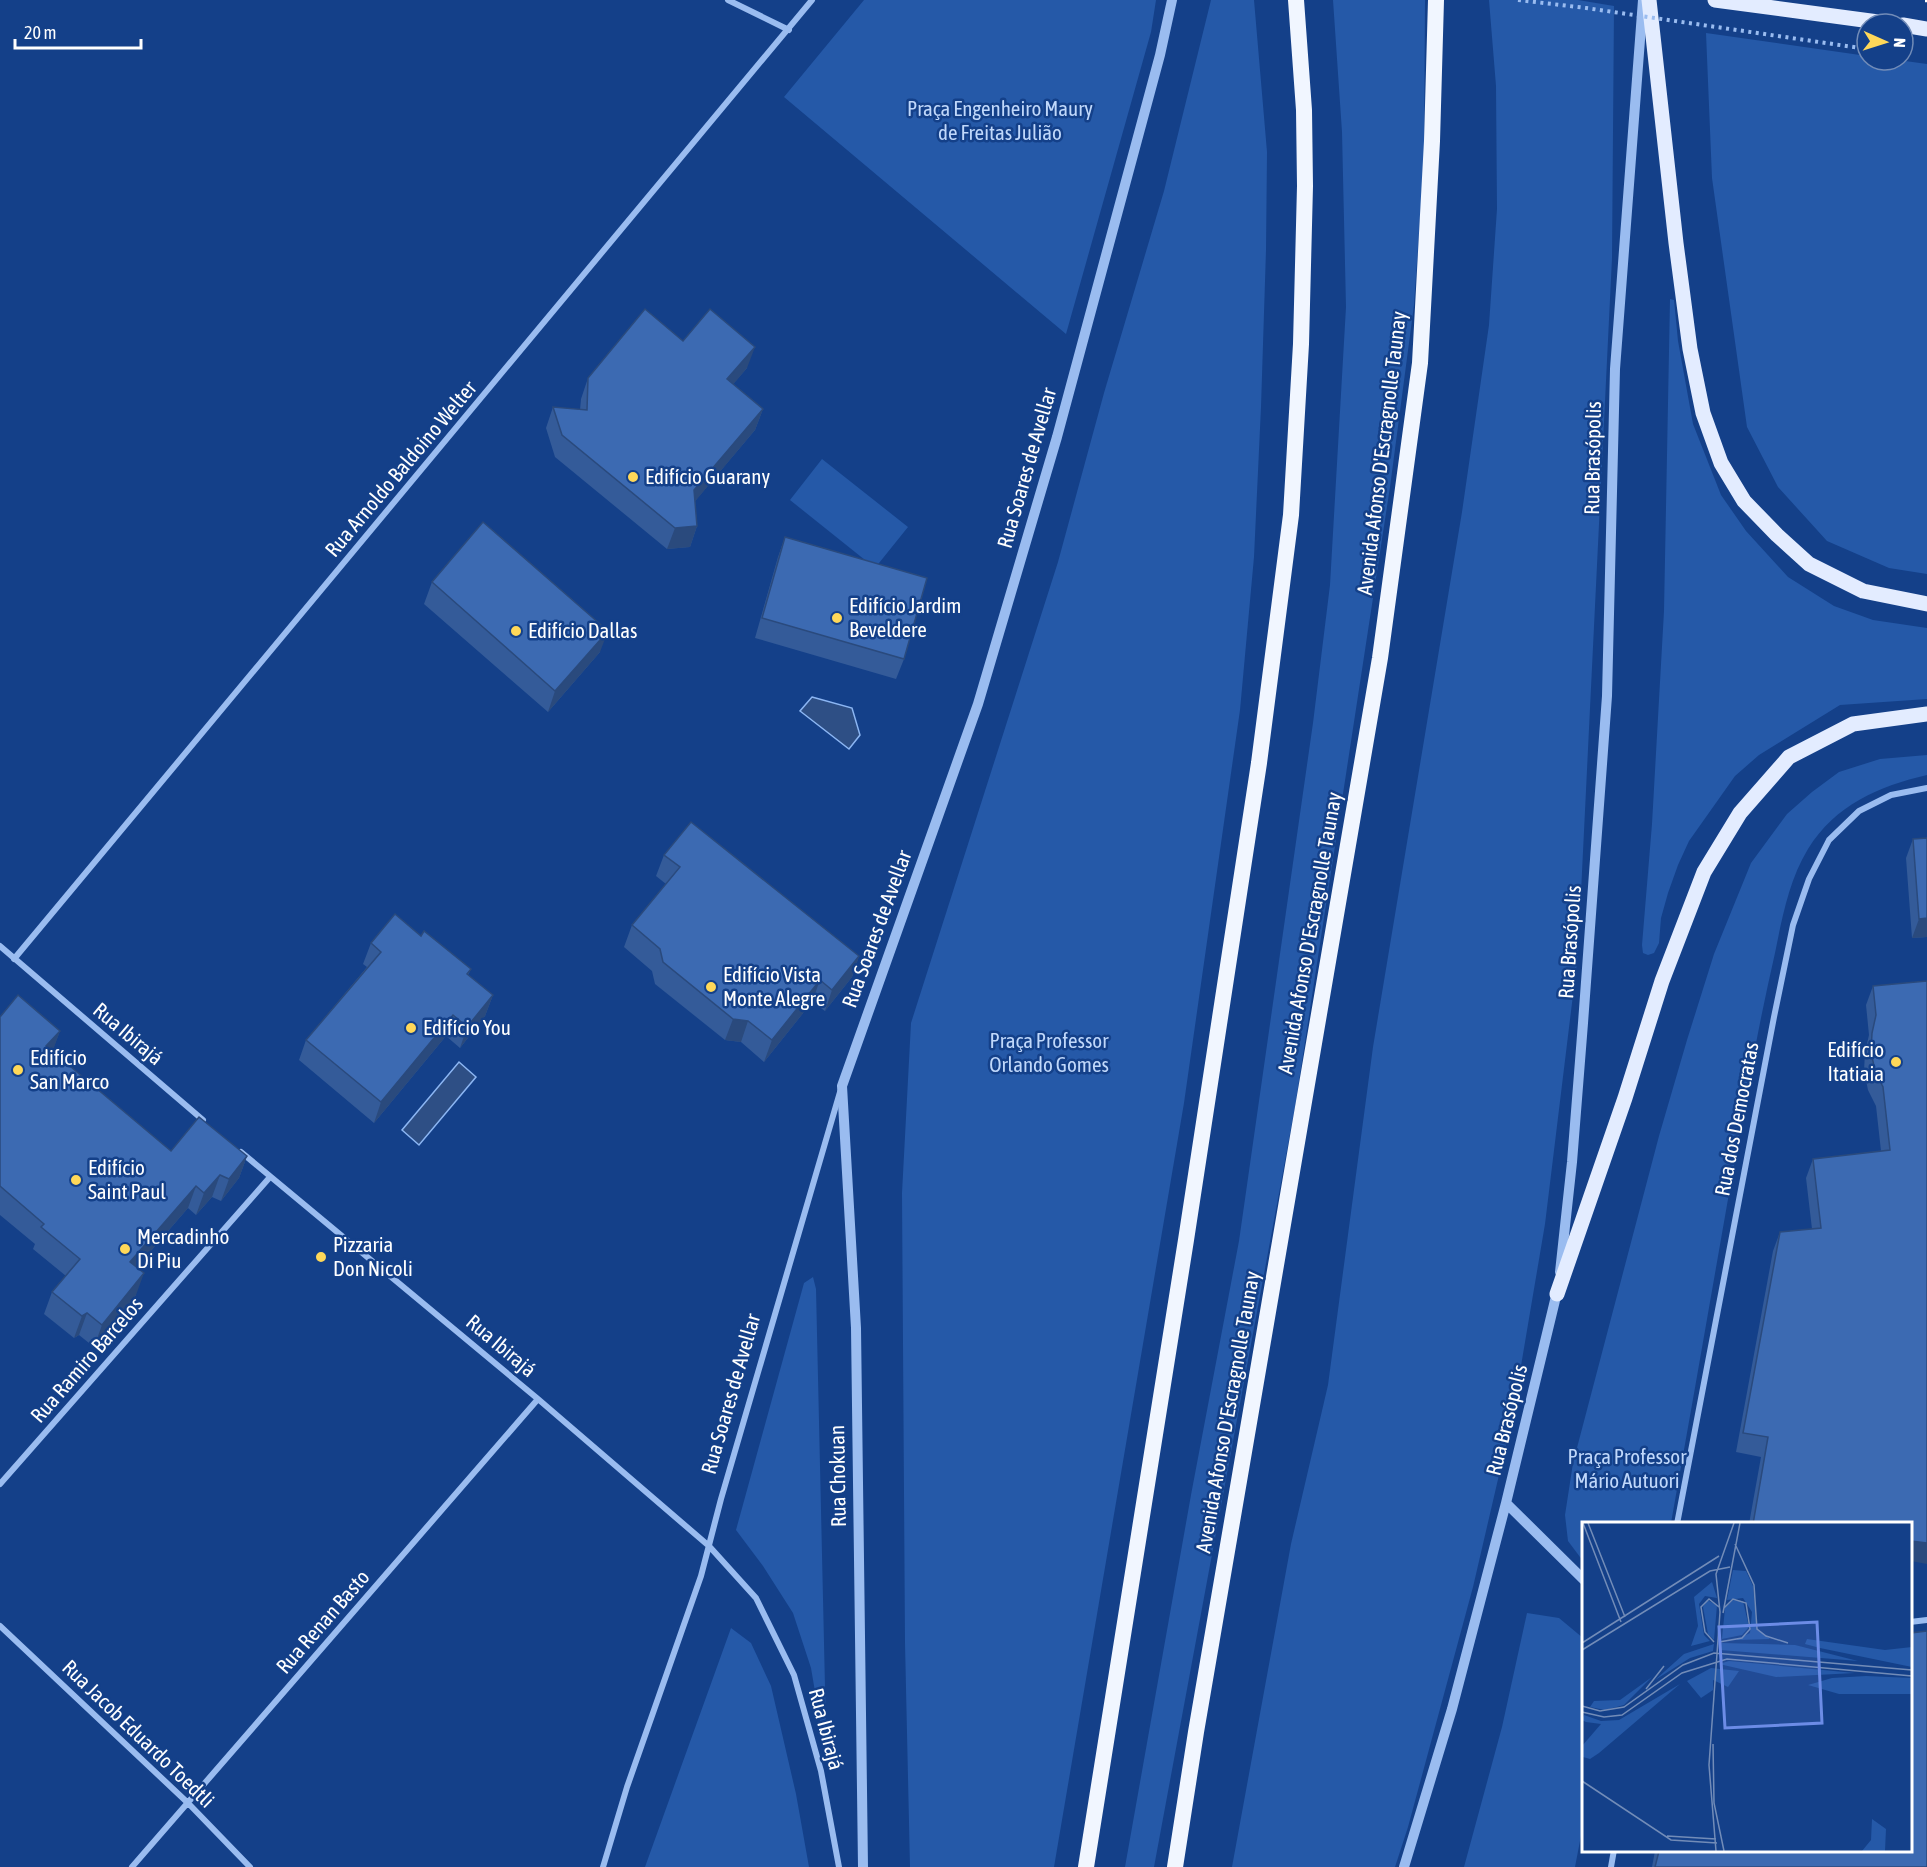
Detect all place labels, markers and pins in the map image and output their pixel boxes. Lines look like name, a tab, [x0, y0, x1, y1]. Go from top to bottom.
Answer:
place label: Edifício Guarany	[645, 464, 770, 488]
marker: Edifício Guarany	[626, 470, 640, 484]
place label: Edifício Jardim Beveldere	[849, 593, 961, 641]
marker: Edifício Jardim Beveldere	[830, 611, 844, 625]
place label: Edifício Dallas	[528, 618, 638, 642]
marker: Edifício Dallas	[509, 624, 523, 638]
place label: Edifício Vista Monte Alegre	[723, 962, 825, 1010]
marker: Edifício Vista Monte Alegre	[704, 980, 718, 994]
place label: Edifício You	[423, 1015, 511, 1039]
marker: Edifício You	[404, 1021, 418, 1035]
place label: Edifício Itatiaia	[1827, 1037, 1884, 1085]
place label: Edifício San Marco	[30, 1045, 109, 1093]
marker: Edifício Itatiaia	[1889, 1055, 1903, 1069]
marker: Edifício San Marco	[11, 1063, 25, 1077]
place label: Edifício Saint Paul	[88, 1155, 166, 1203]
marker: Edifício Saint Paul	[69, 1173, 83, 1187]
place label: Mercadinho Di Piu	[137, 1224, 229, 1272]
place label: Pizzaria Don Nicoli	[333, 1232, 413, 1280]
marker: Mercadinho Di Piu	[118, 1242, 132, 1256]
marker: Pizzaria Don Nicoli	[314, 1250, 328, 1264]

